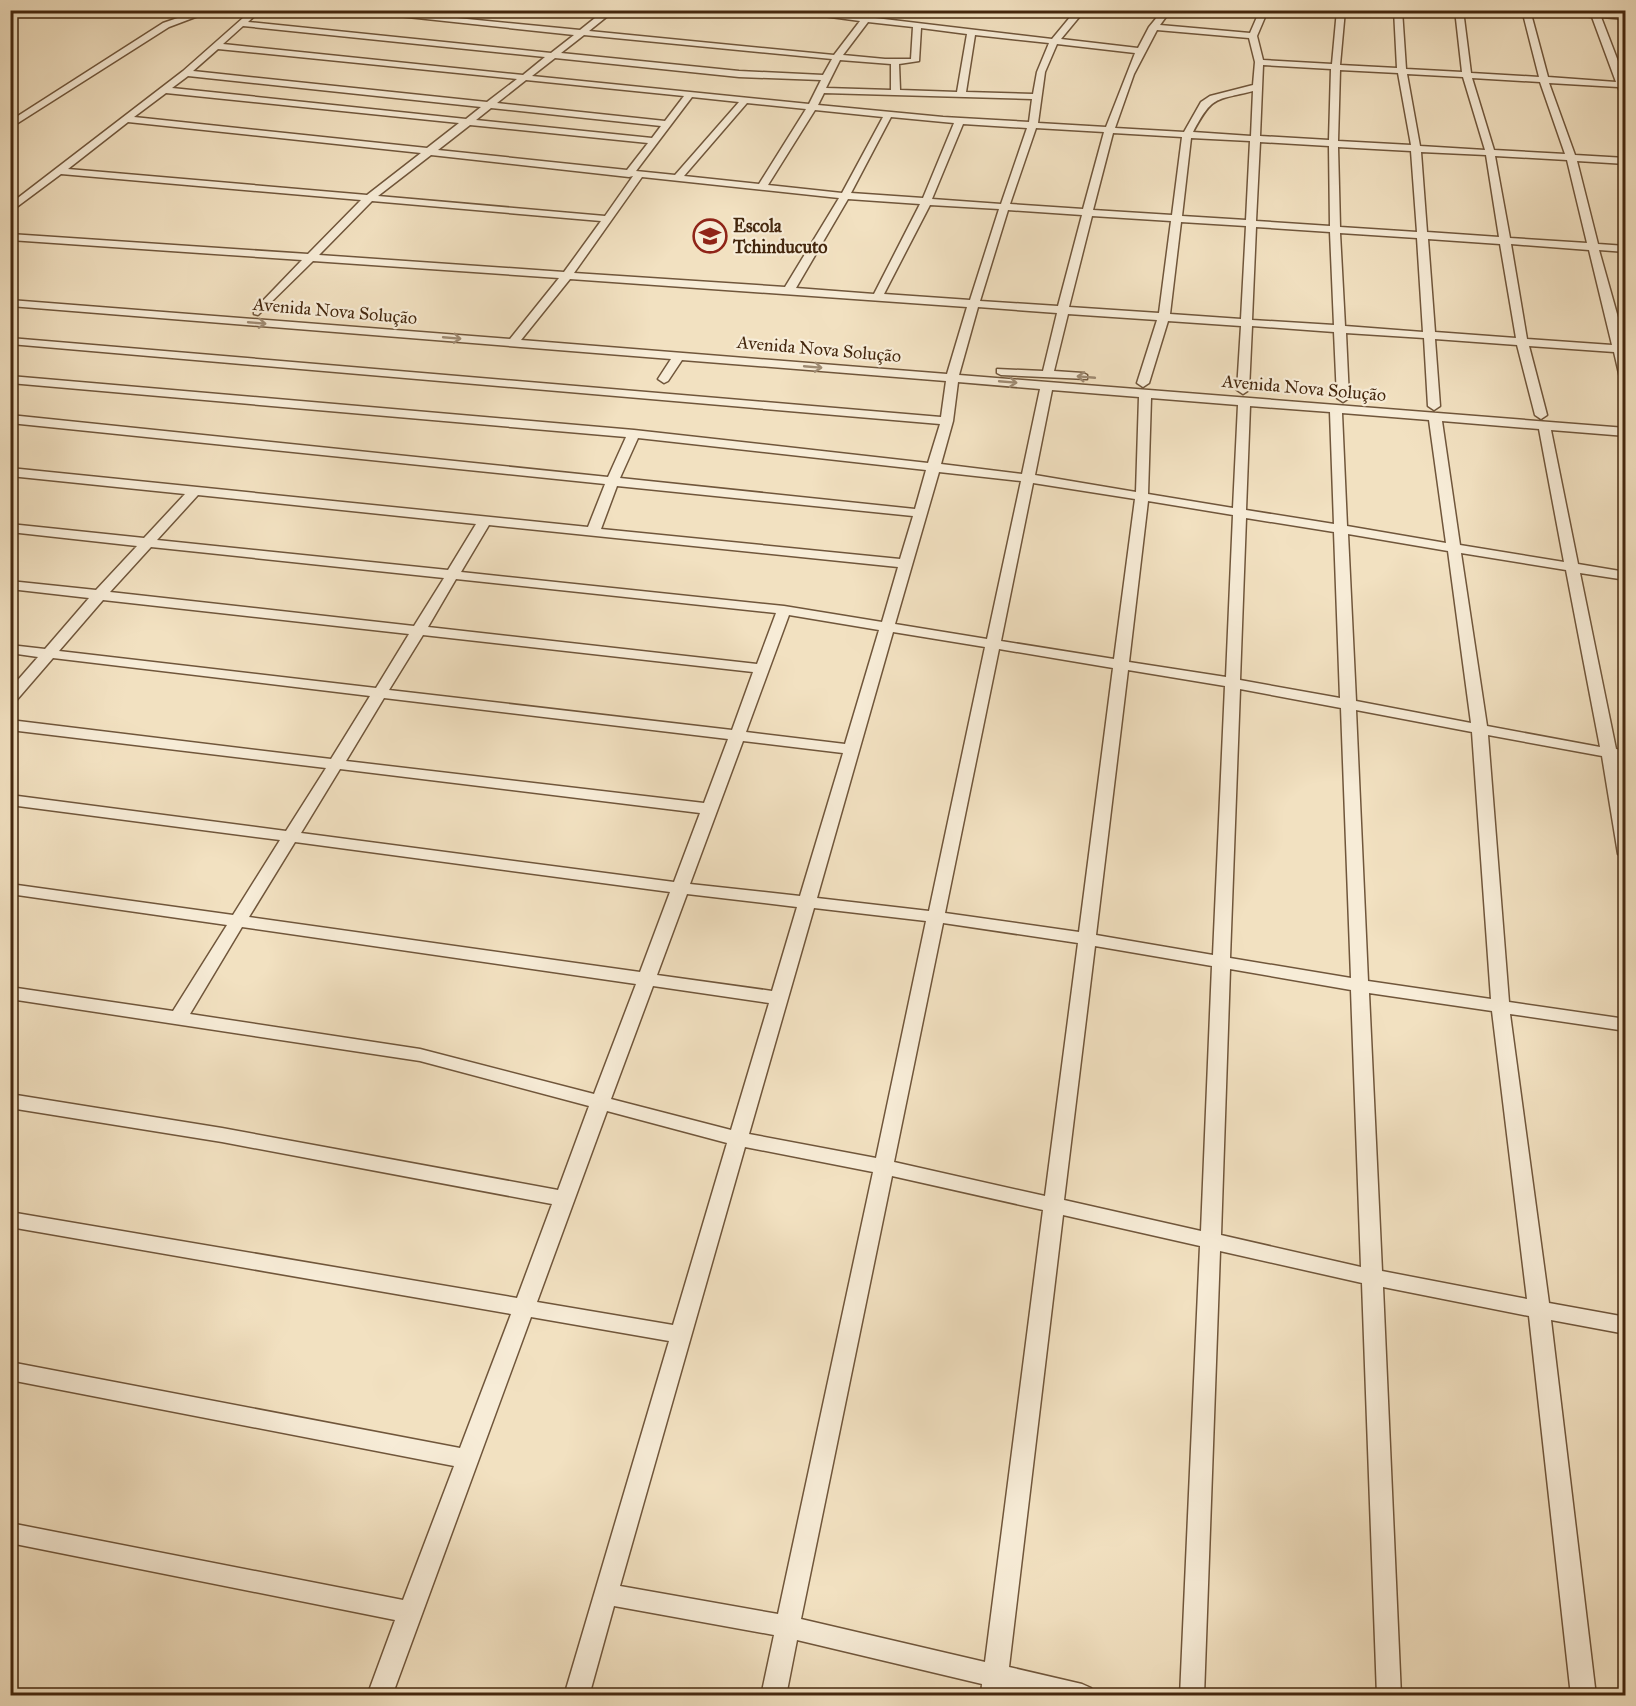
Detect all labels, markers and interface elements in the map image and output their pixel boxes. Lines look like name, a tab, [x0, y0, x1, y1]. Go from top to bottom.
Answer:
place label: Escola Tchinducuto	[732, 215, 828, 258]
school or university icon: Escola Tchinducuto	[692, 218, 728, 254]
street label: Avenida Nova Solução	[251, 293, 418, 329]
one-way arrow	[247, 317, 267, 328]
street label: Avenida Nova Solução	[735, 331, 902, 367]
one-way arrow	[441, 333, 461, 344]
one-way arrow	[803, 362, 823, 373]
street label: Avenida Nova Solução	[1220, 370, 1387, 406]
one-way arrow	[1076, 371, 1096, 382]
one-way arrow	[997, 377, 1017, 388]

